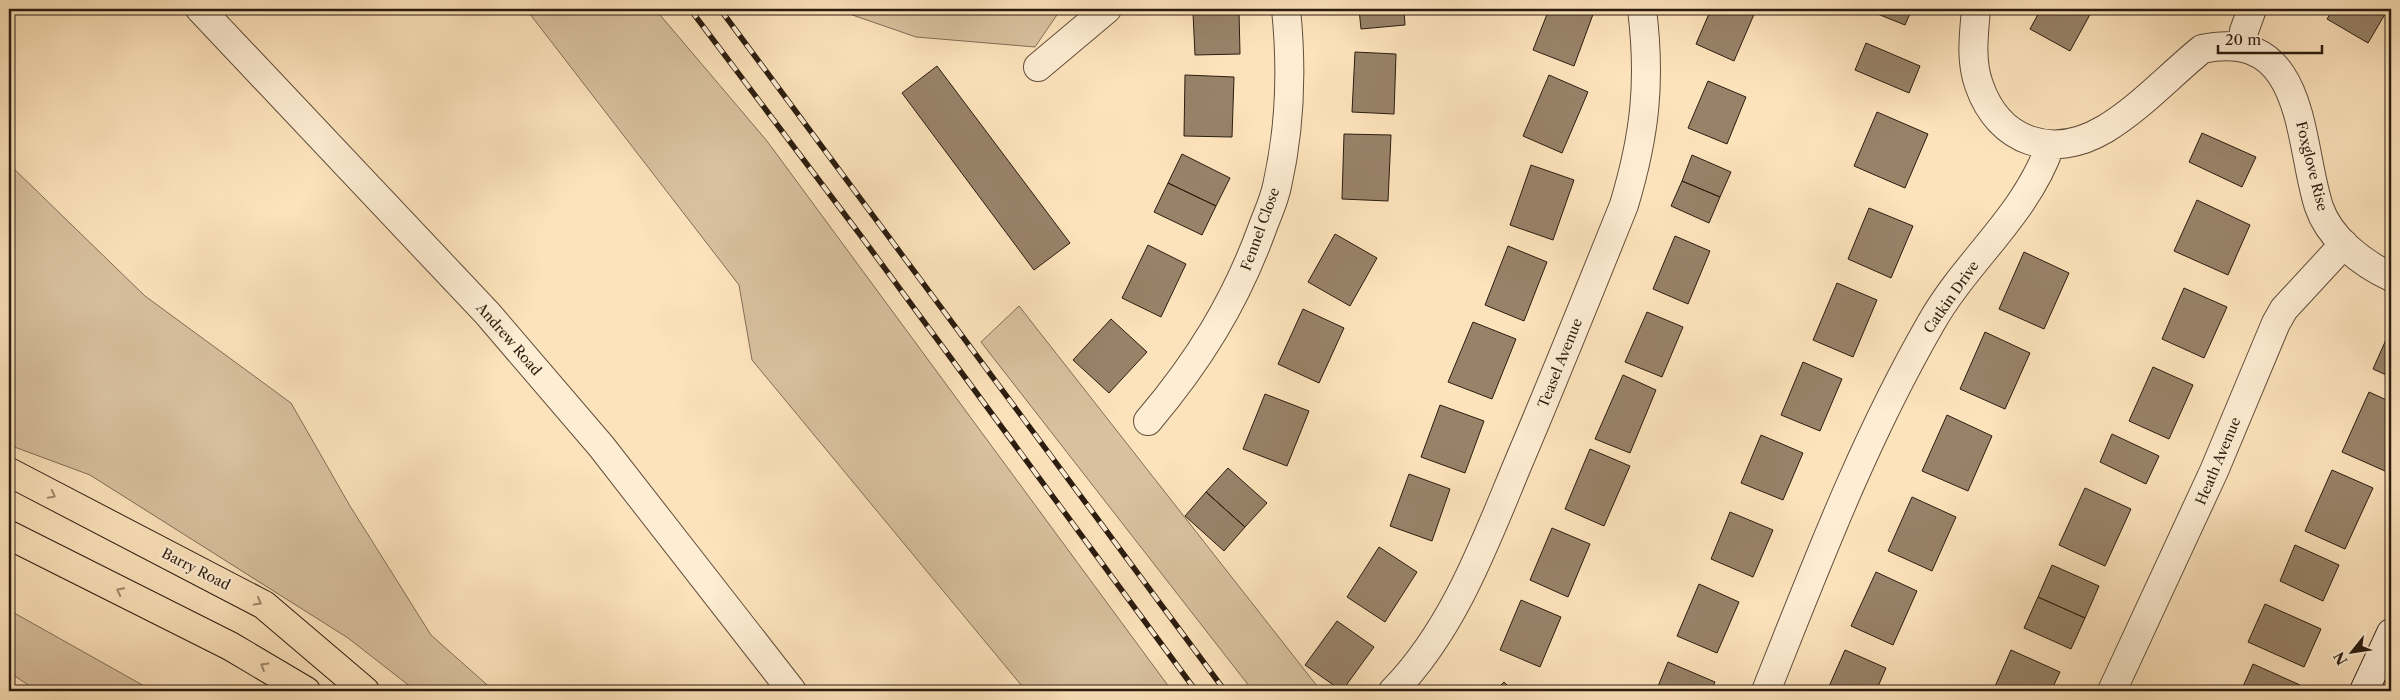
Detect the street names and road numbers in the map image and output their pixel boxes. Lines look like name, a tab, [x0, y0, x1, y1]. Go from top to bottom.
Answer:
street label: Foxglove Rise	[2292, 119, 2332, 213]
street label: Fennel Close	[1237, 185, 1283, 273]
street label: Catkin Drive	[1919, 257, 1983, 337]
street label: Andrew Road	[472, 298, 546, 379]
street label: Teasel Avenue	[1534, 315, 1586, 411]
street label: Heath Avenue	[2191, 414, 2245, 508]
street label: Barry Road	[159, 544, 234, 594]

